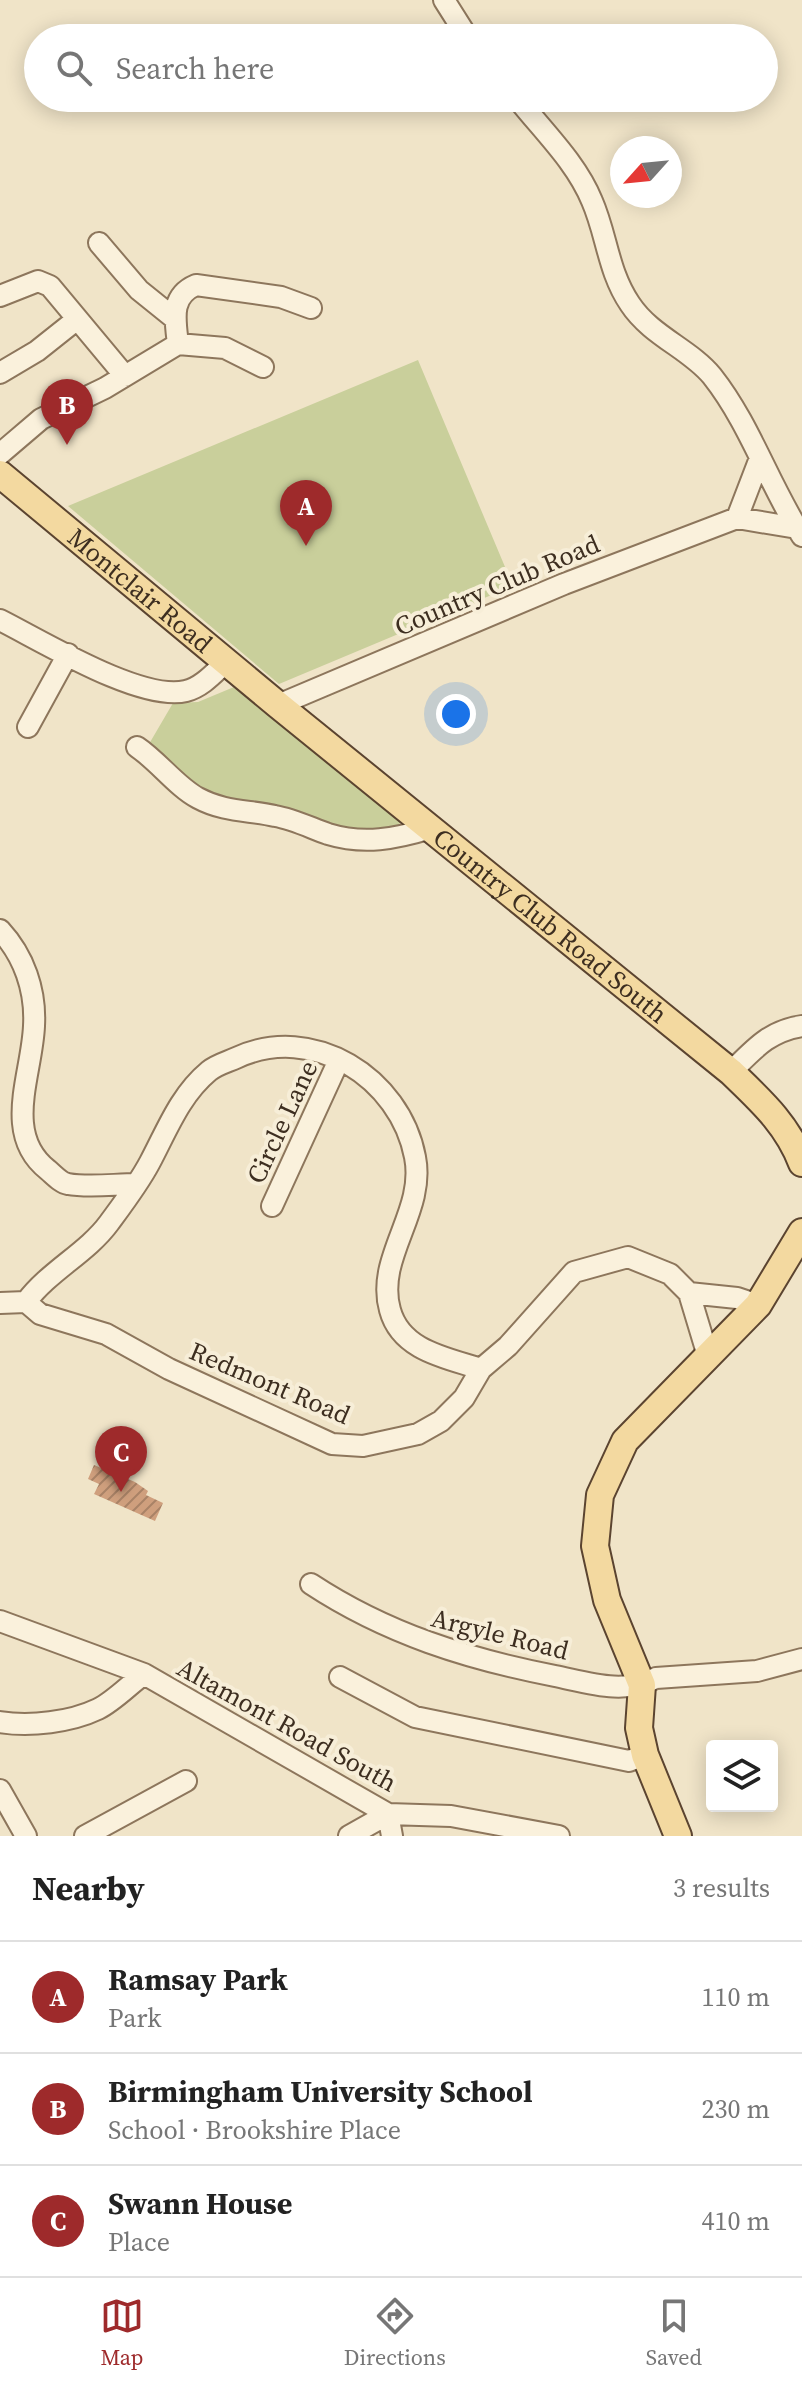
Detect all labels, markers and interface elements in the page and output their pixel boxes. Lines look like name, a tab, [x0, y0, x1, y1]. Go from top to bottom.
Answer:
search box	[24, 24, 778, 112]
icon: search	[52, 46, 96, 90]
text: Search here	[116, 48, 274, 89]
north arrow	[610, 136, 682, 208]
pin: B	[41, 379, 93, 445]
pin: A	[280, 480, 332, 546]
street label: Montclair Road	[60, 520, 220, 661]
street label: Country Club Road	[389, 525, 605, 644]
your location	[436, 694, 476, 734]
street label: Country Club Road South	[426, 820, 675, 1032]
street label: Circle Lane	[238, 1055, 326, 1189]
street label: Redmont Road	[184, 1333, 356, 1433]
pin: C	[95, 1426, 147, 1492]
street label: Argyle Road	[427, 1600, 573, 1669]
street label: Altamont Road South	[171, 1650, 403, 1800]
map controls	[706, 1740, 778, 1812]
button: layers	[706, 1740, 778, 1812]
text: Nearby	[32, 1865, 145, 1911]
text: 3 results	[673, 1870, 770, 1906]
text: Ramsay Park	[108, 1959, 288, 2000]
text: A	[49, 1979, 67, 2015]
text: 110 m	[702, 1979, 770, 2015]
text: Park	[108, 2000, 161, 2036]
text: Birmingham University School	[108, 2071, 533, 2112]
text: B	[50, 2091, 66, 2127]
text: 230 m	[702, 2091, 770, 2127]
text: School · Brookshire Place	[108, 2112, 401, 2148]
text: Swann House	[108, 2183, 292, 2224]
text: C	[50, 2203, 66, 2239]
text: 410 m	[702, 2203, 770, 2239]
text: Place	[108, 2224, 170, 2260]
tab: Map	[100, 2294, 144, 2372]
tab: Directions	[344, 2294, 446, 2372]
tab: Saved	[646, 2294, 702, 2372]

